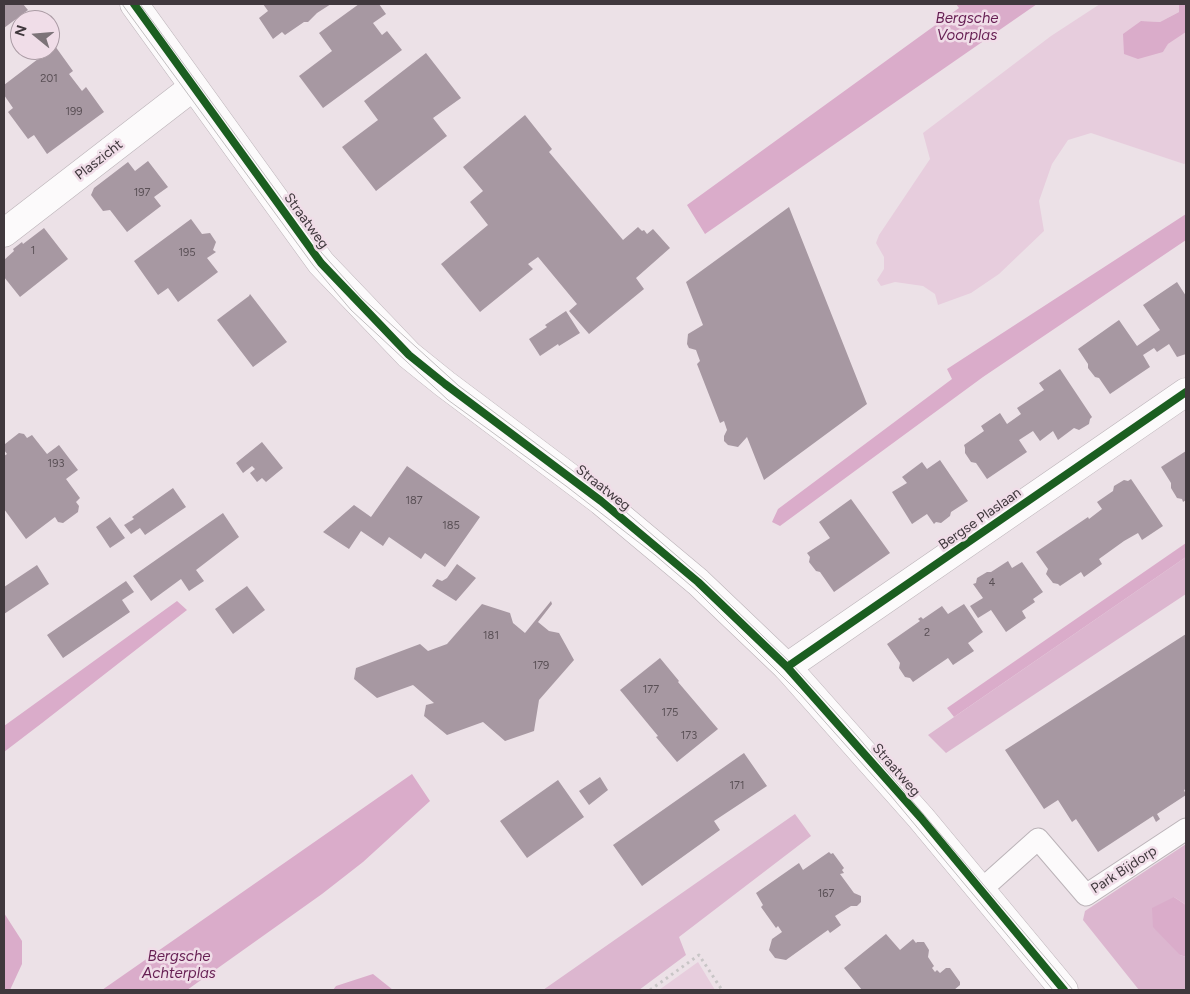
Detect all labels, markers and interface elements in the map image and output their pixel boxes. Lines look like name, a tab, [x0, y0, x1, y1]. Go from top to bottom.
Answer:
north arrow	[10, 10, 60, 60]
water label: Bergsche Voorplas	[935, 10, 999, 45]
text: N	[11, 23, 31, 38]
house number: 201	[40, 72, 58, 86]
house number: 199	[66, 105, 82, 119]
street label: Plaszicht	[72, 136, 126, 184]
house number: 197	[134, 186, 150, 200]
street label: Straatweg	[280, 190, 332, 252]
house number: 1	[31, 244, 35, 258]
house number: 195	[178, 246, 196, 260]
house number: 193	[48, 457, 64, 471]
street label: Straatweg	[572, 461, 634, 515]
street label: Bergse Plaslaan	[936, 484, 1024, 554]
house number: 187	[405, 494, 423, 508]
house number: 185	[442, 519, 460, 533]
house number: 4	[989, 576, 995, 590]
house number: 2	[924, 626, 930, 640]
house number: 181	[483, 629, 499, 643]
house number: 179	[533, 659, 549, 673]
house number: 177	[643, 683, 659, 697]
house number: 175	[662, 706, 678, 720]
house number: 173	[681, 729, 697, 743]
street label: Straatweg	[868, 740, 924, 800]
house number: 171	[730, 779, 744, 793]
street label: Park Bijdorp	[1088, 843, 1160, 897]
house number: 167	[818, 887, 834, 901]
water label: Bergsche Achterplas	[142, 948, 216, 983]

